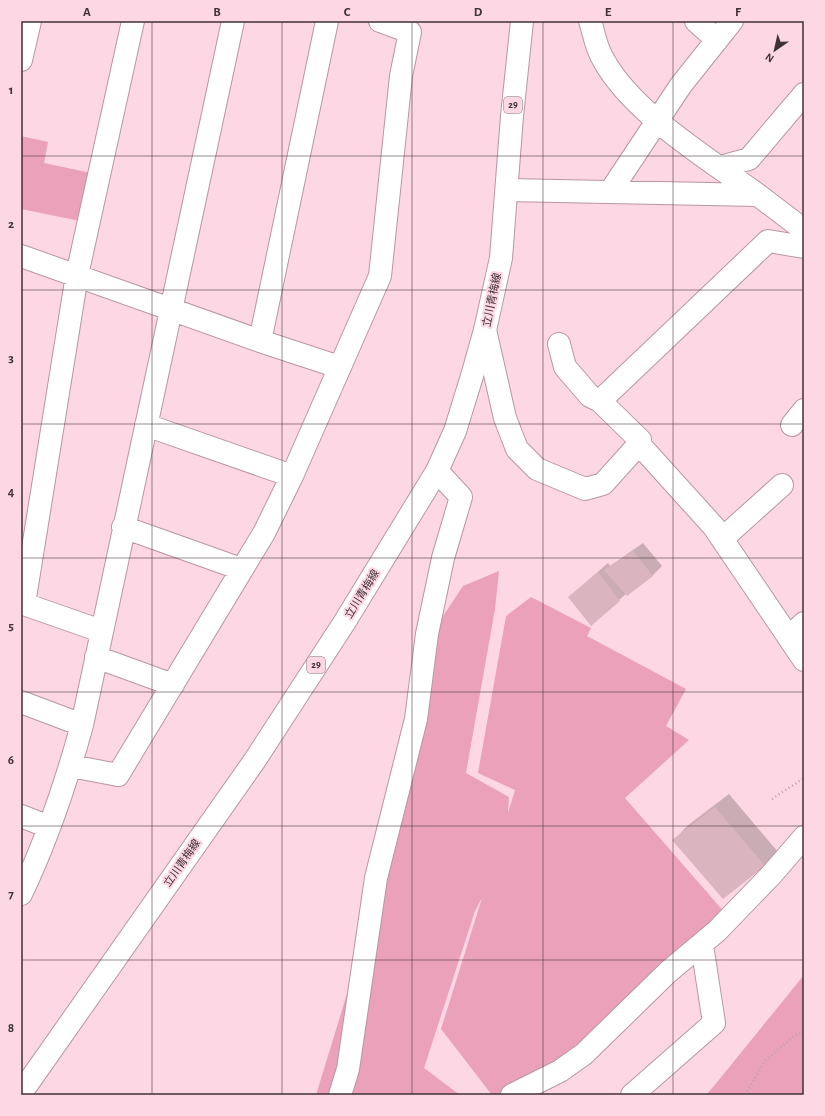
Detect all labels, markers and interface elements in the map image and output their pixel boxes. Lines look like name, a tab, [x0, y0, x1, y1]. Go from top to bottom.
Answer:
text: A	[83, 6, 91, 19]
text: B	[213, 6, 221, 19]
text: C	[344, 6, 351, 19]
text: D	[474, 6, 483, 19]
text: E	[605, 6, 612, 19]
text: F	[735, 6, 742, 19]
north arrow	[755, 30, 795, 70]
text: N	[763, 51, 776, 65]
text: 1	[9, 84, 13, 97]
road number: 29	[504, 97, 522, 113]
text: 2	[8, 218, 14, 231]
street label: 立川青梅線	[480, 272, 503, 328]
text: 3	[8, 352, 14, 365]
text: 4	[8, 486, 15, 499]
street label: 立川青梅線	[342, 567, 381, 620]
text: 5	[8, 620, 14, 633]
road number: 29	[307, 657, 325, 673]
text: 6	[8, 754, 14, 767]
street label: 立川青梅線	[161, 837, 202, 889]
text: 7	[8, 888, 14, 901]
text: 8	[8, 1022, 14, 1035]

